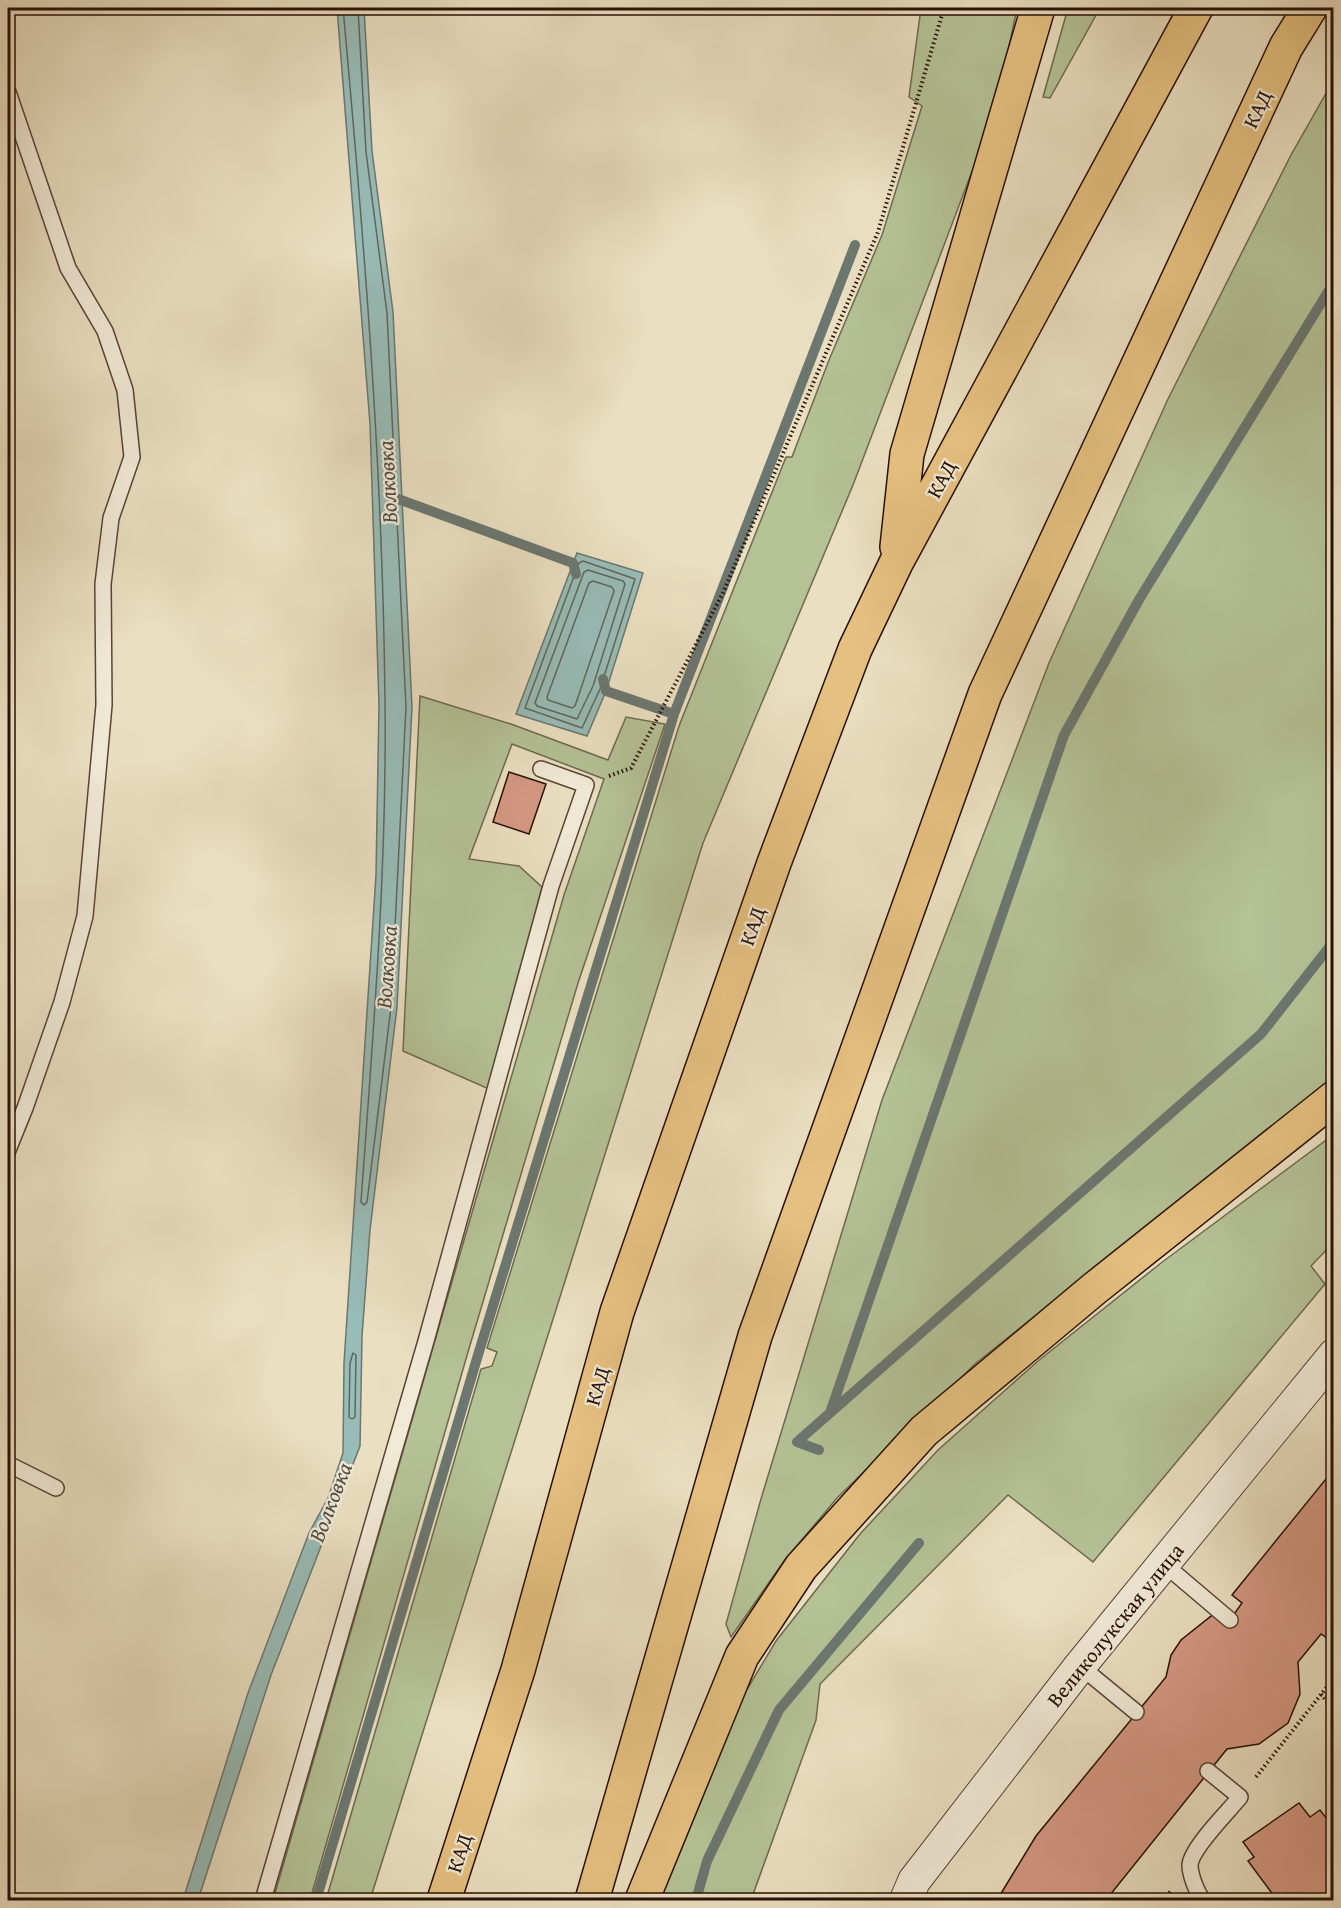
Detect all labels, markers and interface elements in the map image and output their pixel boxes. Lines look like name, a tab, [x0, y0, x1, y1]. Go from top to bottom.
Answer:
street label: КАД	[1235, 85, 1279, 133]
water label: Волковка	[369, 440, 405, 525]
street label: КАД	[918, 454, 964, 504]
street label: КАД	[731, 902, 773, 950]
water label: Волковка	[367, 925, 405, 1010]
street label: КАД	[577, 1363, 617, 1409]
water label: Волковка	[300, 1458, 360, 1547]
street label: Великолукская улица	[1039, 1536, 1191, 1714]
street label: КАД	[438, 1830, 480, 1876]

